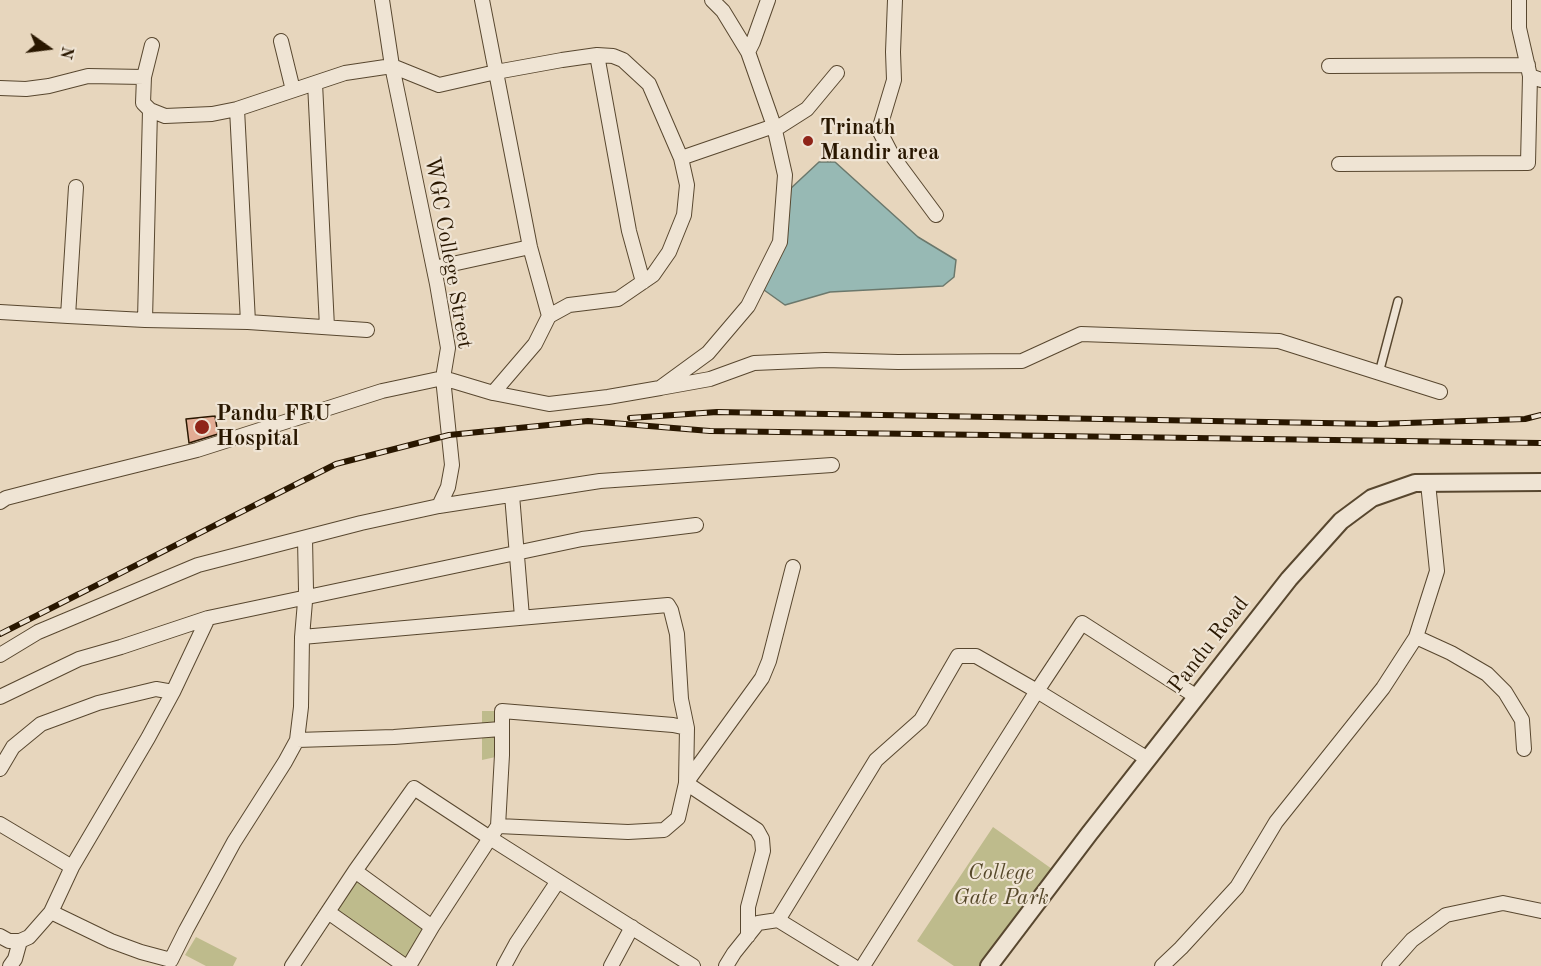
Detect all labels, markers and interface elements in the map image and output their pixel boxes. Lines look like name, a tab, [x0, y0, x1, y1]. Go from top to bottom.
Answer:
north arrow	[18, 18, 78, 78]
text: N	[56, 44, 75, 60]
place label: Trinath Mandir area	[820, 115, 939, 166]
marker: Trinath Mandir area	[801, 134, 815, 148]
street label: WGC College Street	[418, 155, 478, 351]
place label: Pandu FRU Hospital	[216, 401, 331, 452]
marker: Pandu FRU Hospital	[193, 418, 211, 436]
street label: Pandu Road	[1163, 592, 1255, 698]
park label: College Gate Park	[953, 860, 1049, 912]

